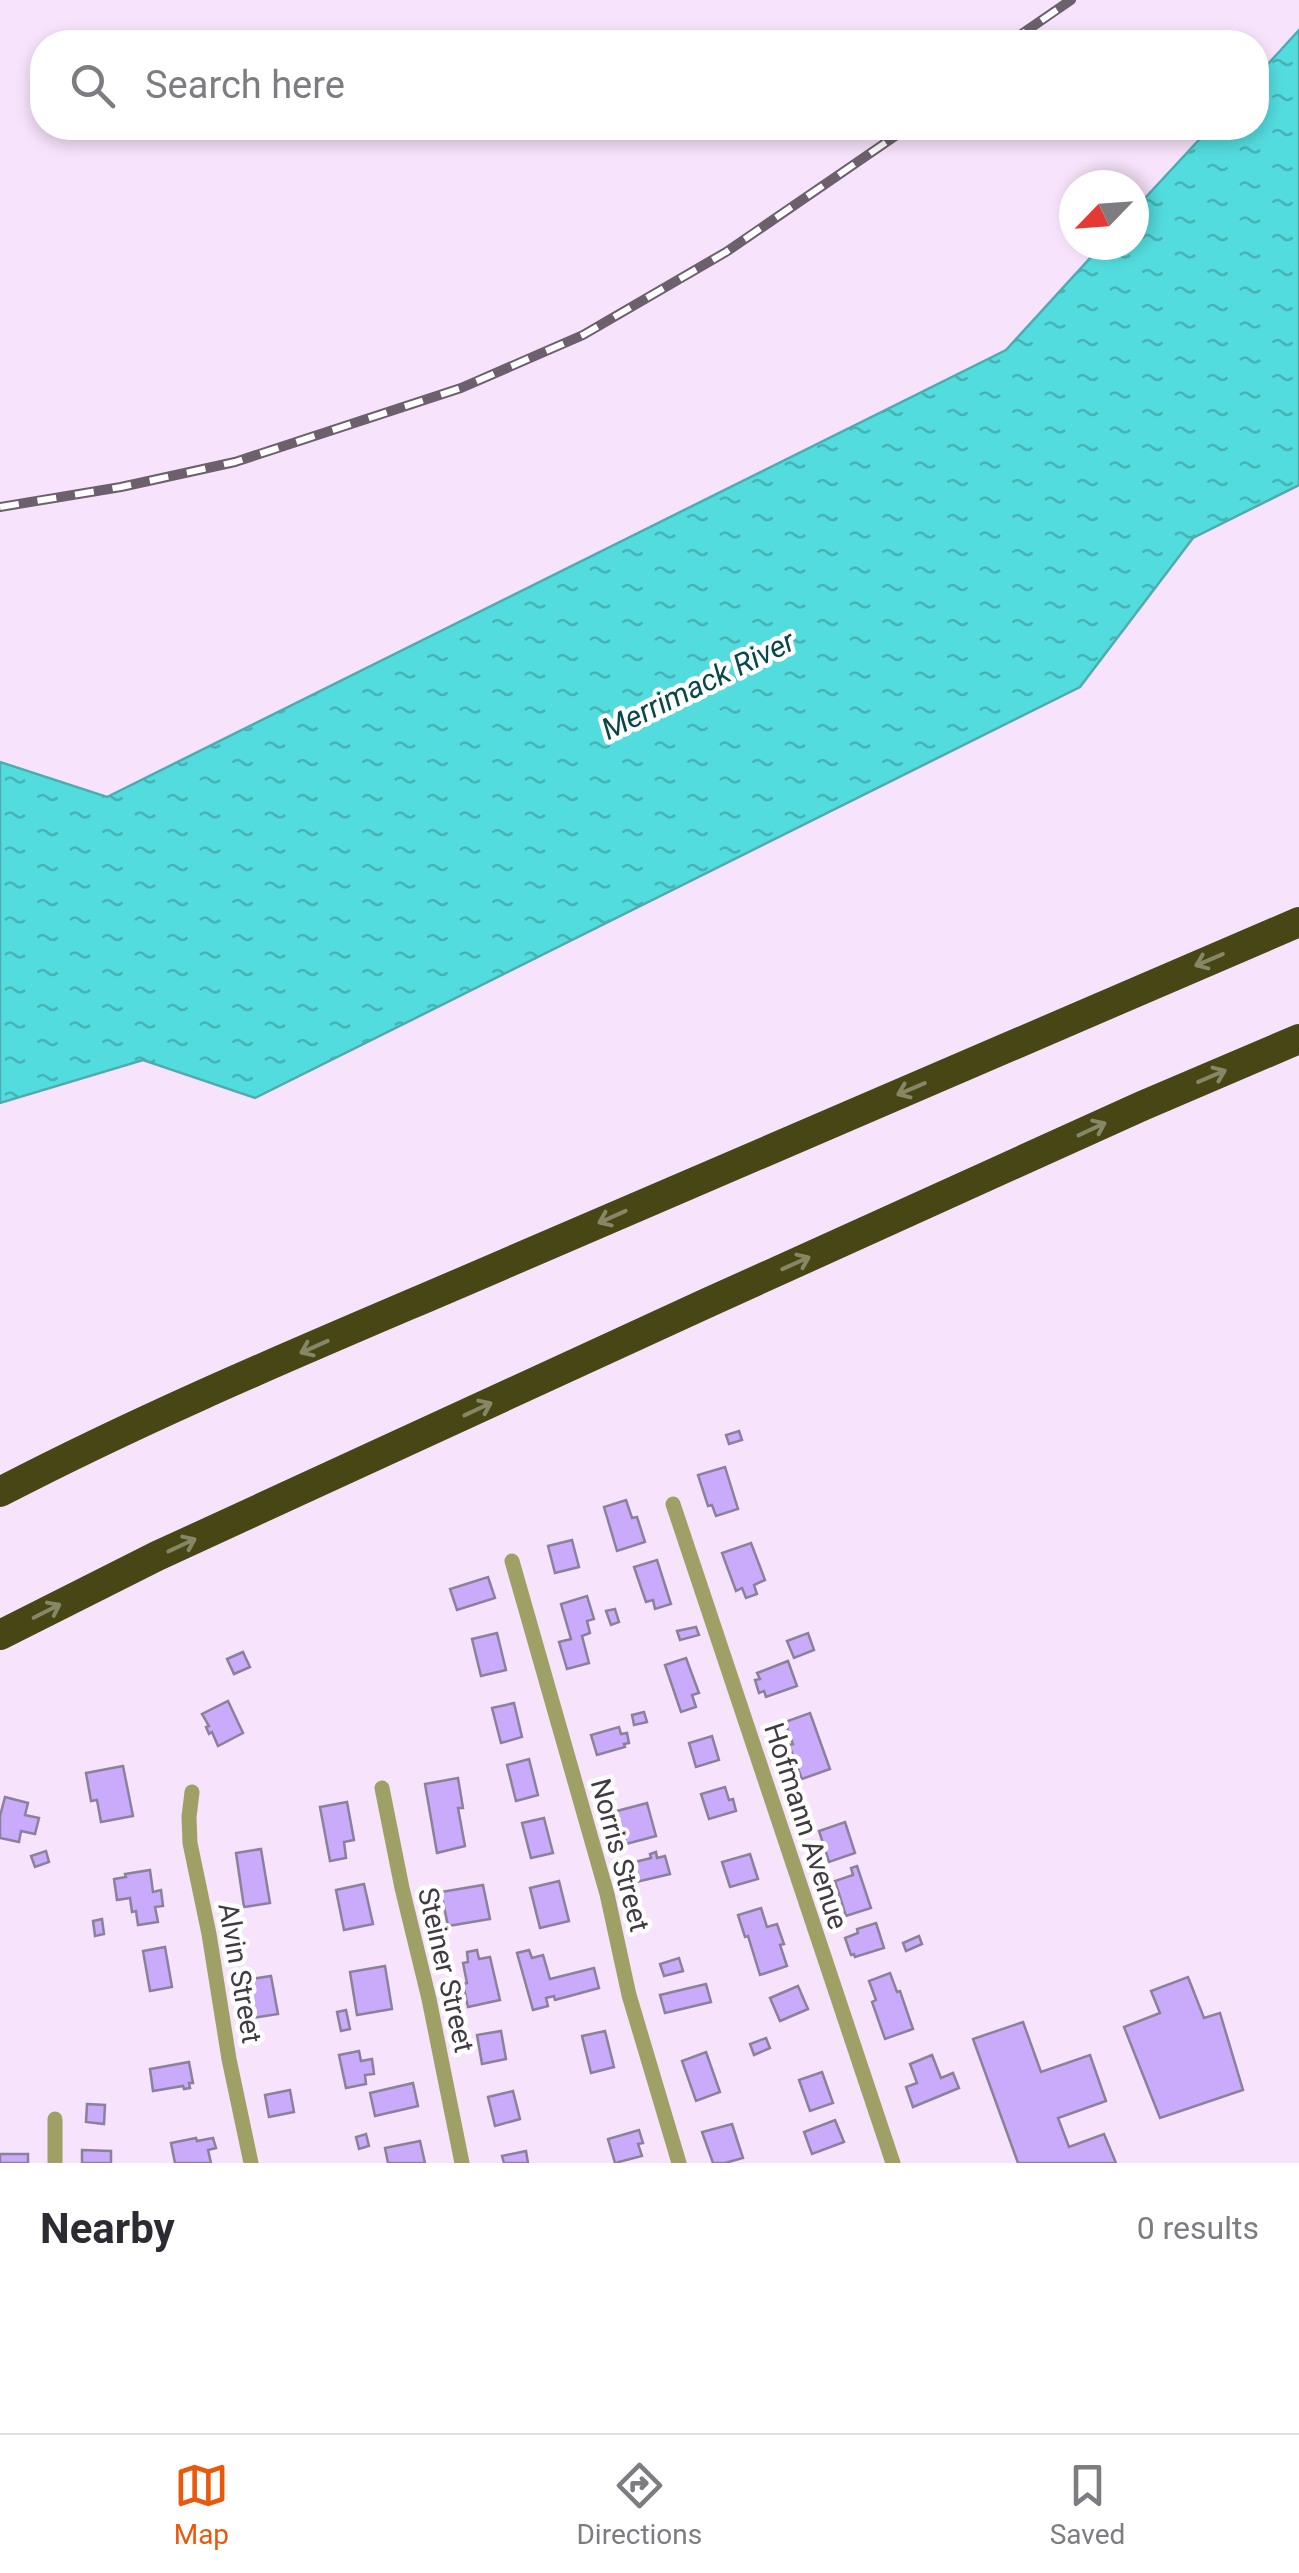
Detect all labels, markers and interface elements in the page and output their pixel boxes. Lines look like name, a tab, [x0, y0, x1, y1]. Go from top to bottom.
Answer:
search box	[30, 30, 1269, 140]
icon: search	[65, 58, 120, 113]
text: Search here	[145, 63, 345, 107]
north arrow	[1059, 170, 1149, 260]
water label: Merrimack River	[596, 623, 801, 747]
one-way arrow	[1194, 952, 1225, 970]
one-way arrow	[1197, 1066, 1227, 1084]
one-way arrow	[896, 1081, 927, 1099]
one-way arrow	[1076, 1118, 1106, 1137]
one-way arrow	[597, 1209, 628, 1227]
one-way arrow	[780, 1253, 810, 1272]
one-way arrow	[299, 1339, 330, 1357]
one-way arrow	[462, 1399, 492, 1417]
one-way arrow	[166, 1534, 196, 1553]
one-way arrow	[32, 1601, 62, 1620]
street label: Hofmann Avenue	[757, 1719, 855, 1933]
street label: Norris Street	[584, 1775, 656, 1935]
street label: Steiner Street	[411, 1884, 481, 2056]
street label: Alvin Street	[211, 1900, 269, 2046]
text: Nearby	[40, 2204, 175, 2253]
text: 0 results	[1137, 2209, 1259, 2247]
tab: Map	[174, 2458, 229, 2551]
tab: Directions	[576, 2458, 702, 2551]
tab: Saved	[1050, 2458, 1125, 2551]

